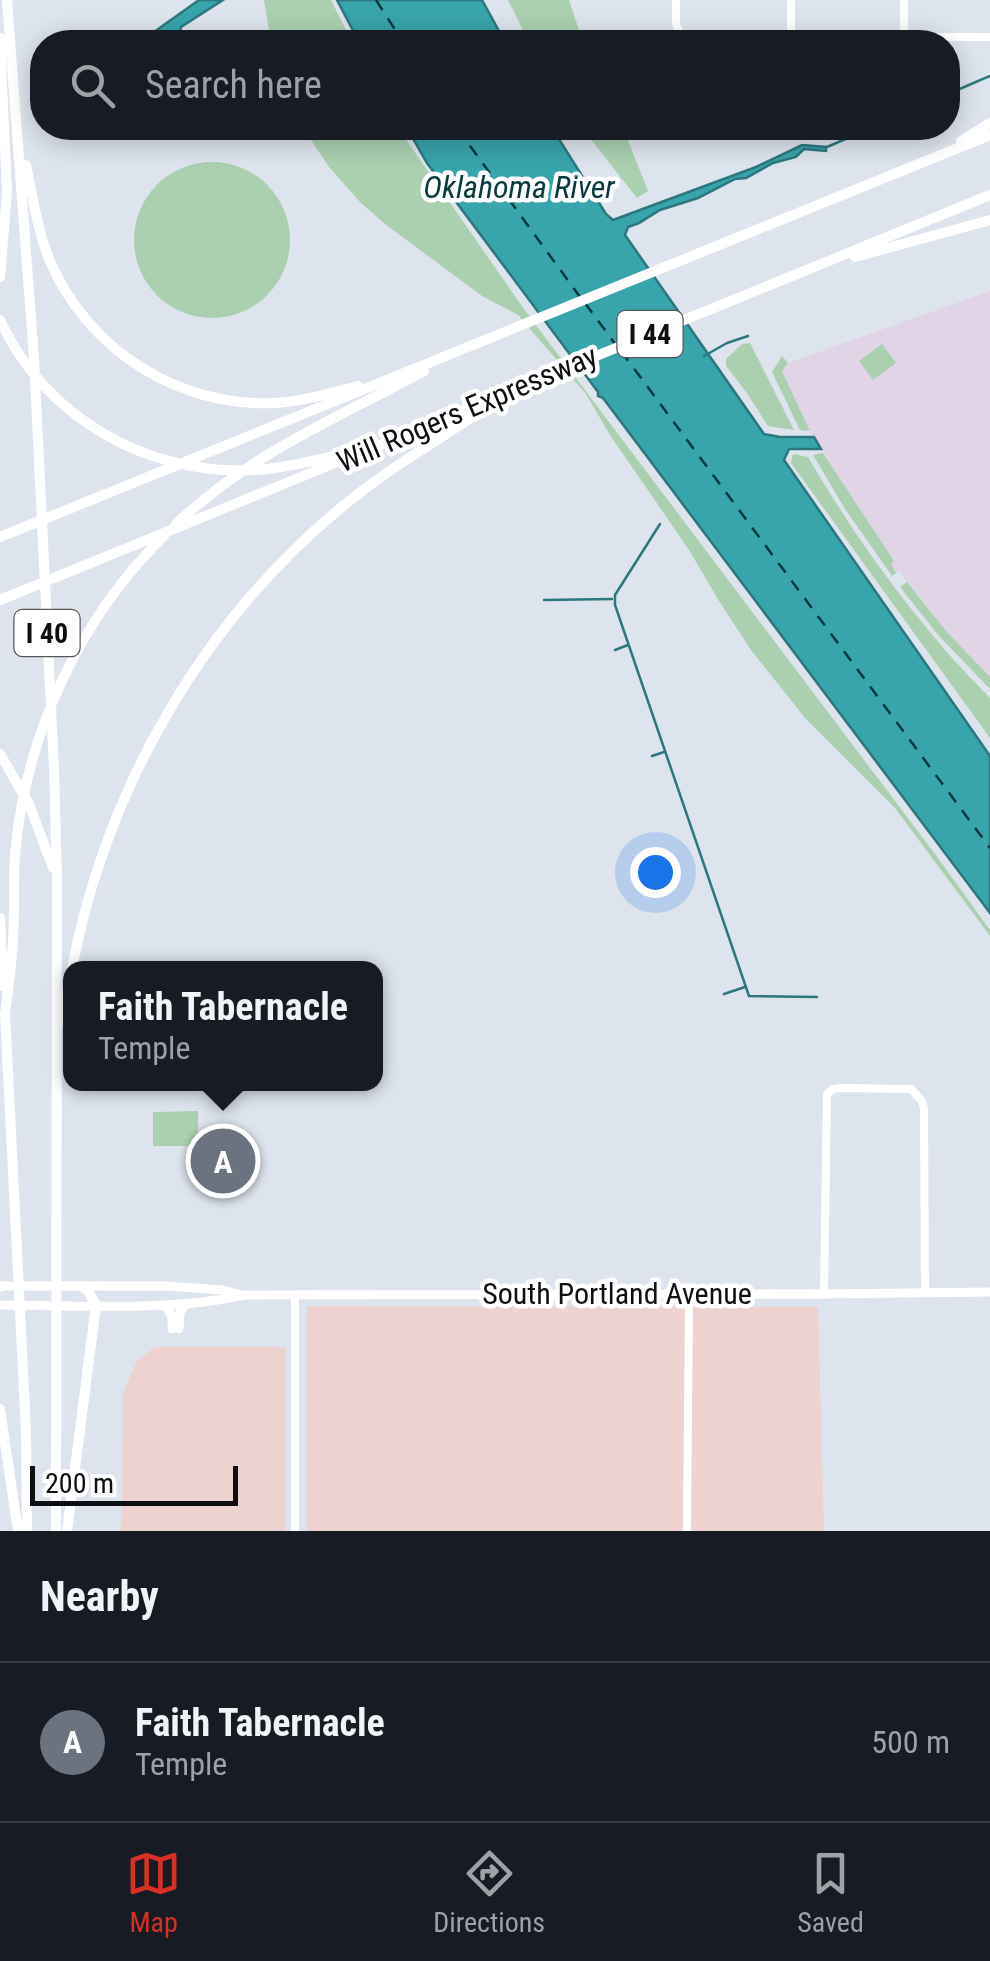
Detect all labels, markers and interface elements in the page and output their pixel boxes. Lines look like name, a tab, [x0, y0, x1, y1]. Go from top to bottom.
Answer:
search box	[30, 30, 960, 140]
icon: search	[65, 58, 120, 113]
text: Search here	[145, 63, 322, 107]
water label: Oklahoma River	[423, 168, 616, 206]
road number: I 44	[618, 311, 682, 357]
street label: Will Rogers Expressway	[331, 338, 602, 479]
road number: I 40	[15, 610, 80, 656]
your location	[630, 847, 681, 898]
popup	[63, 961, 383, 1091]
text: Faith Tabernacle	[98, 985, 348, 1029]
text: Temple	[98, 1029, 190, 1067]
pin: A	[190, 1124, 256, 1198]
street label: South Portland Avenue	[482, 1276, 752, 1311]
scale bar	[30, 1461, 238, 1506]
text: 200 m	[45, 1467, 114, 1500]
text: Nearby	[40, 1572, 159, 1621]
text: Faith Tabernacle	[135, 1701, 385, 1745]
text: A	[63, 1723, 82, 1761]
text: 500 m	[871, 1723, 950, 1761]
text: Temple	[135, 1745, 227, 1783]
tab: Map	[126, 1846, 181, 1939]
tab: Directions	[433, 1846, 545, 1939]
tab: Saved	[797, 1846, 864, 1939]

